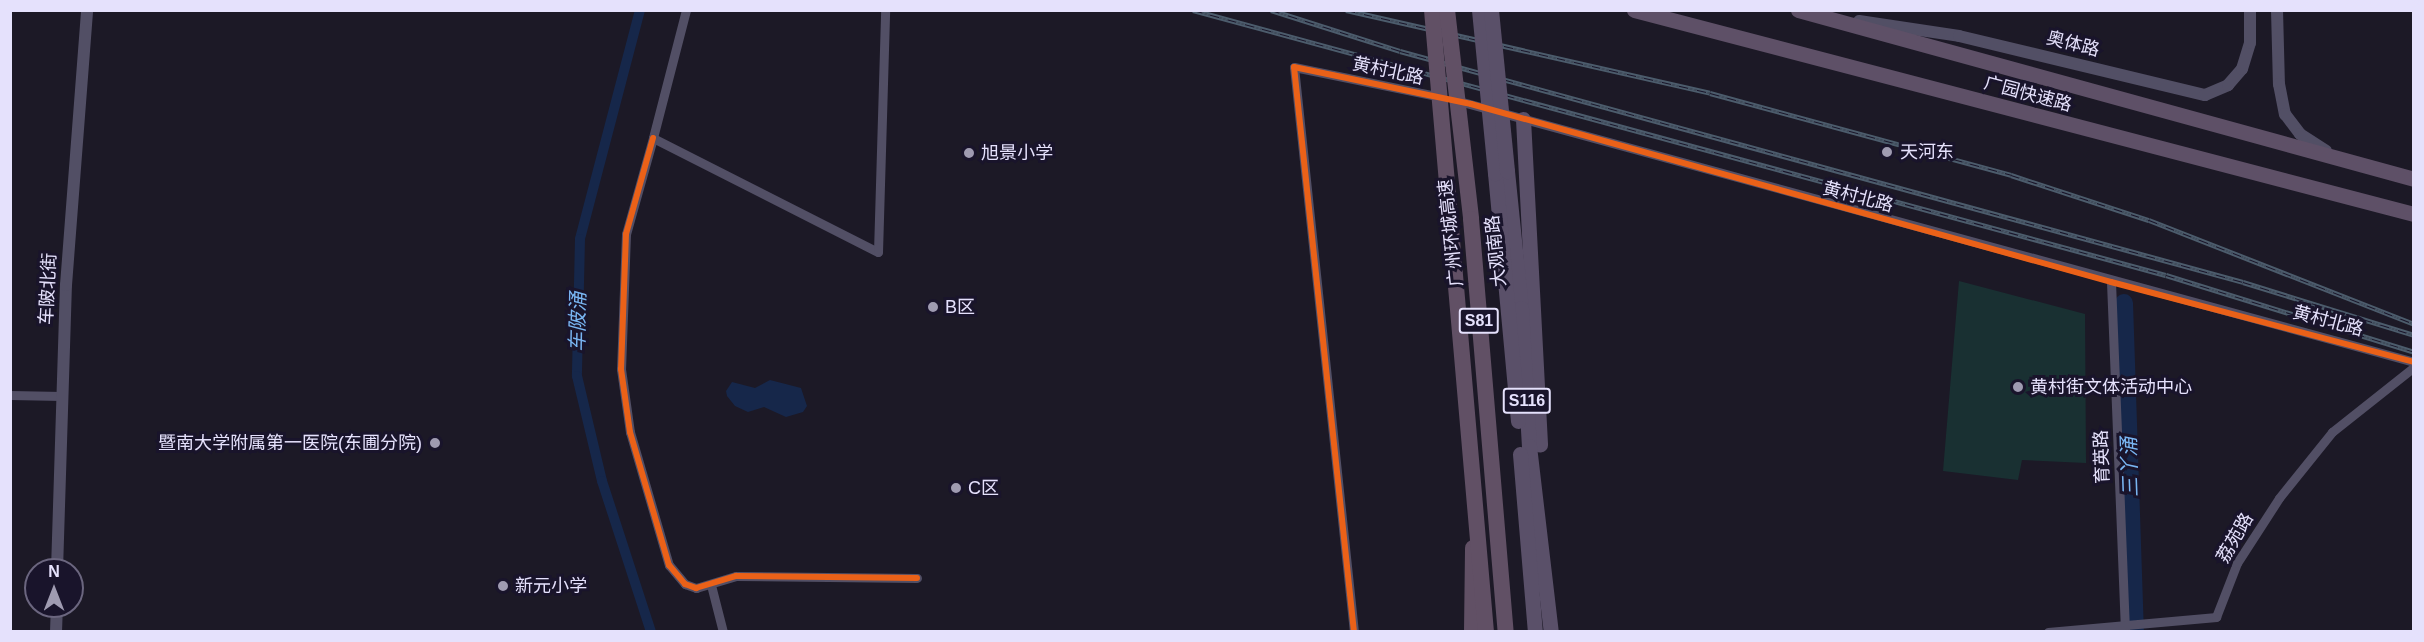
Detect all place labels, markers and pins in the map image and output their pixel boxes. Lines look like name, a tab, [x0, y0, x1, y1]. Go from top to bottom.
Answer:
place label: 天河东	[1900, 141, 1954, 163]
place label: 旭景小学	[981, 142, 1053, 164]
marker: 天河东	[1878, 143, 1896, 161]
marker: 旭景小学	[962, 146, 976, 160]
place label: B区	[945, 296, 975, 318]
marker: B区	[926, 300, 940, 314]
place label: 黄村街文体活动中心	[2030, 376, 2192, 398]
marker: 黄村街文体活动中心	[2011, 380, 2025, 394]
place label: 暨南大学附属第一医院(东圃分院)	[158, 432, 422, 454]
marker: 暨南大学附属第一医院(东圃分院)	[426, 434, 444, 452]
place label: C区	[968, 477, 999, 499]
marker: C区	[949, 481, 963, 495]
place label: 新元小学	[515, 575, 587, 597]
marker: 新元小学	[496, 579, 510, 593]

